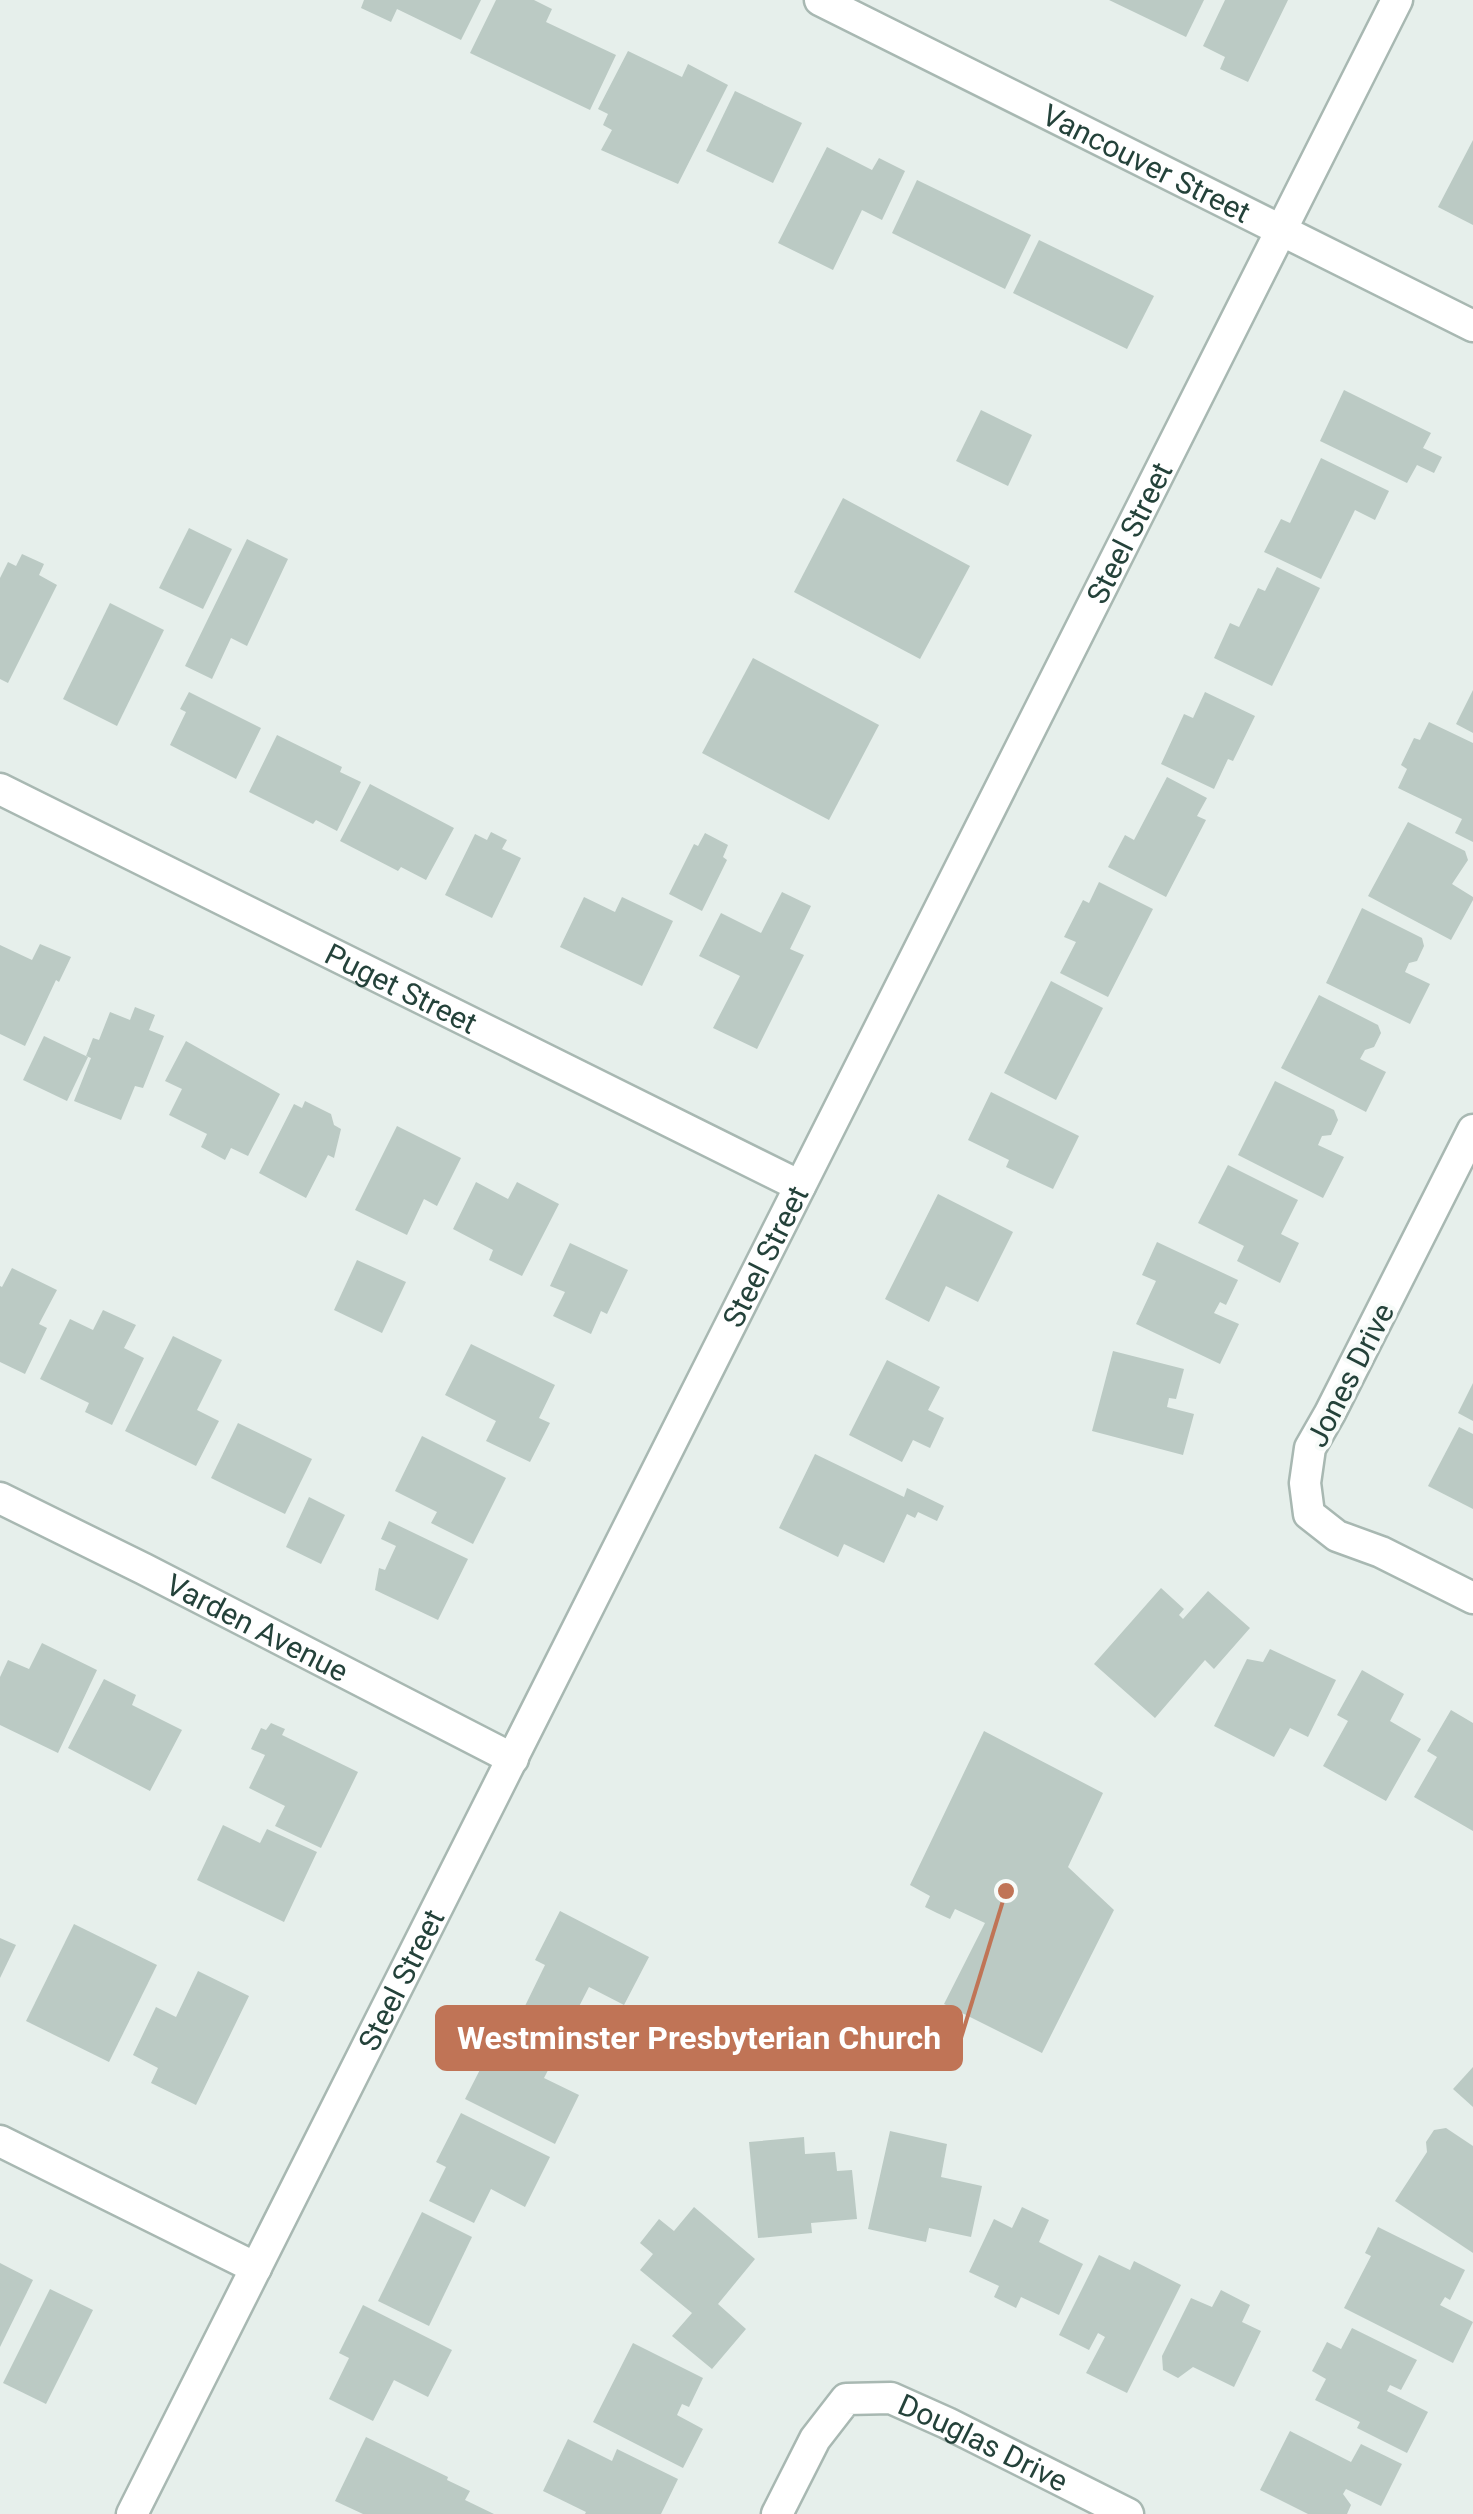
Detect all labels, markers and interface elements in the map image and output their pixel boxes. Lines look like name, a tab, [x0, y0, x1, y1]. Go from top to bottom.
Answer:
street label: Vancouver Street	[1037, 97, 1256, 230]
street label: Steel Street	[1079, 456, 1179, 609]
street label: Puget Street	[320, 936, 483, 1040]
street label: Steel Street	[715, 1180, 815, 1333]
street label: Jones Drive	[1299, 1297, 1401, 1453]
street label: Varden Avenue	[161, 1566, 354, 1689]
street label: Steel Street	[351, 1903, 451, 2056]
callout: Westminster Presbyterian Church	[437, 2007, 961, 2069]
text: Westminster Presbyterian Church	[457, 2019, 941, 2057]
street label: Douglas Drive	[893, 2386, 1074, 2498]

